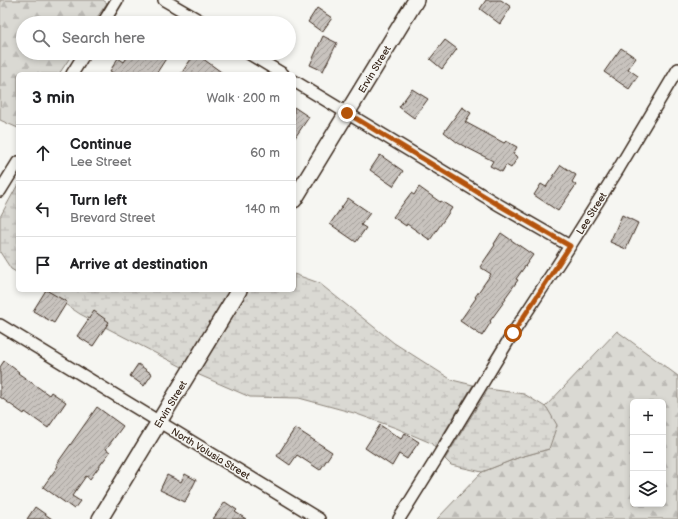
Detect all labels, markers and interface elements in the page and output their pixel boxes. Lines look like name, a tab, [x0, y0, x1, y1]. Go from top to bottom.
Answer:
search box	[16, 16, 296, 60]
icon: search	[30, 27, 52, 49]
text: Search here	[62, 29, 145, 48]
street label: Ervin Street	[356, 44, 394, 95]
text: 3 min	[32, 88, 75, 108]
text: Walk · 200 m	[207, 90, 280, 106]
route end	[338, 104, 356, 122]
text: Continue	[70, 135, 132, 154]
icon: ahead	[32, 142, 54, 164]
text: 60 m	[250, 145, 280, 161]
text: Lee Street	[70, 154, 131, 170]
street label: Lee Street	[574, 190, 609, 237]
text: Turn left	[70, 191, 127, 210]
icon: left	[32, 198, 54, 220]
text: 140 m	[245, 201, 280, 217]
text: Brevard Street	[70, 210, 155, 226]
icon: arrive	[32, 254, 54, 276]
text: Arrive at destination	[70, 255, 208, 274]
route start	[504, 324, 522, 342]
street label: Ervin Street	[152, 379, 190, 430]
map controls	[630, 399, 666, 507]
button: +	[630, 399, 666, 435]
street label: North Volusia Street	[169, 426, 252, 482]
button: −	[630, 435, 666, 471]
button: layers	[630, 471, 666, 507]

